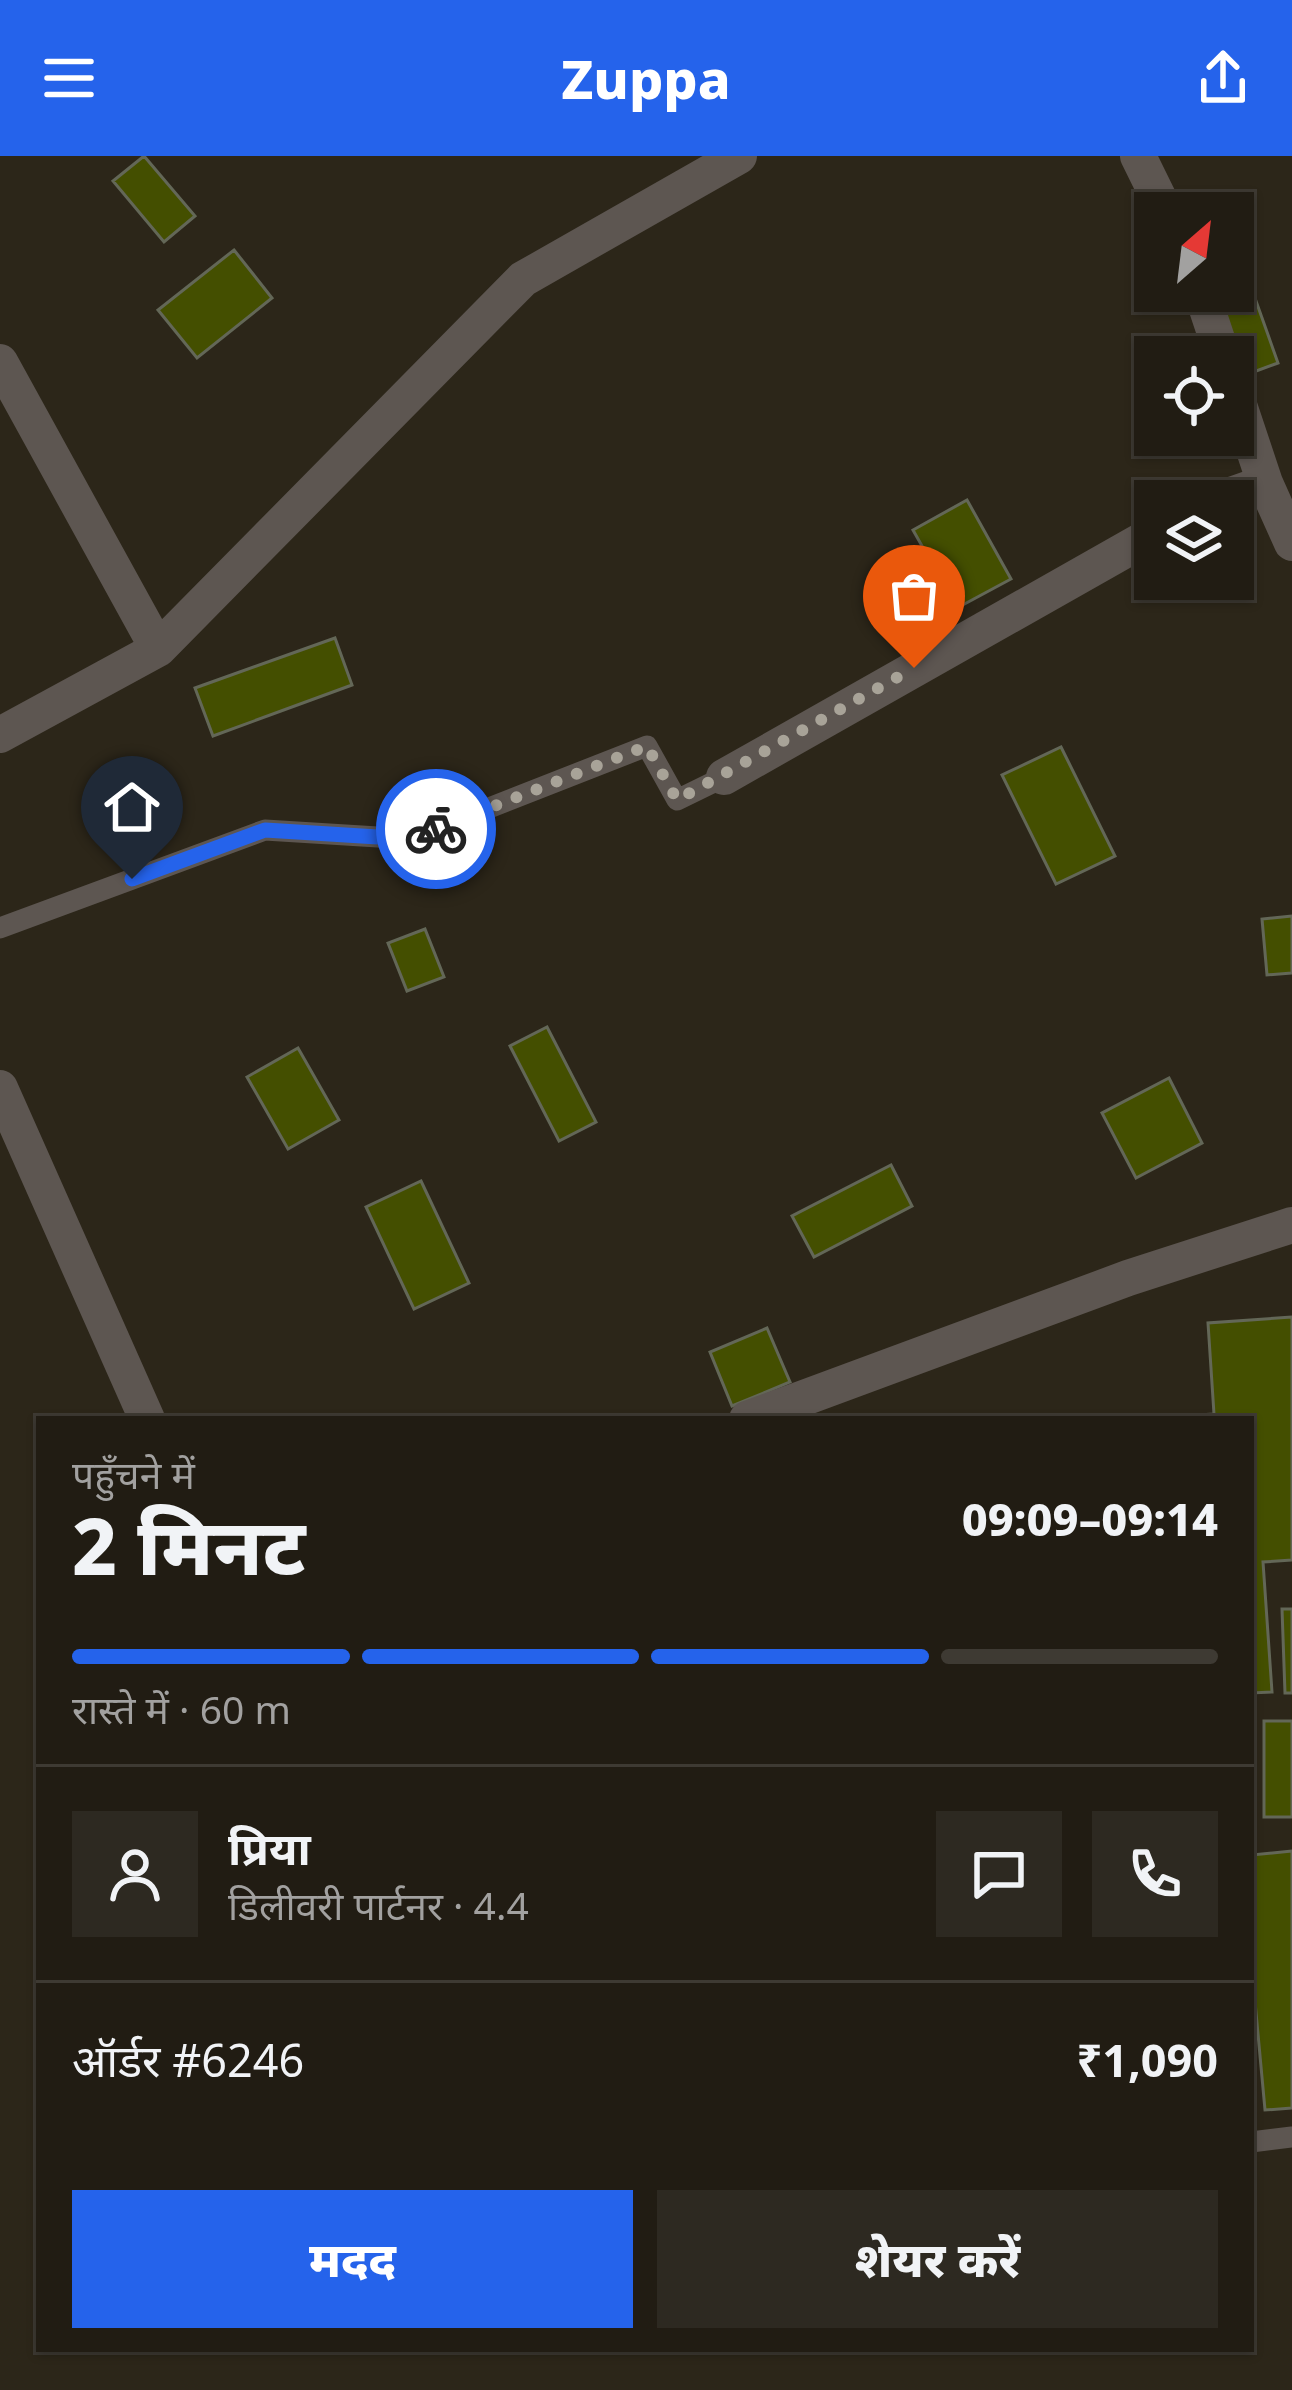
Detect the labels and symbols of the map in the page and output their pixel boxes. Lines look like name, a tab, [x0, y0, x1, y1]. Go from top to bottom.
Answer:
north arrow	[1134, 192, 1254, 312]
pin	[863, 545, 965, 668]
pin	[81, 756, 183, 879]
courier	[376, 769, 496, 889]

